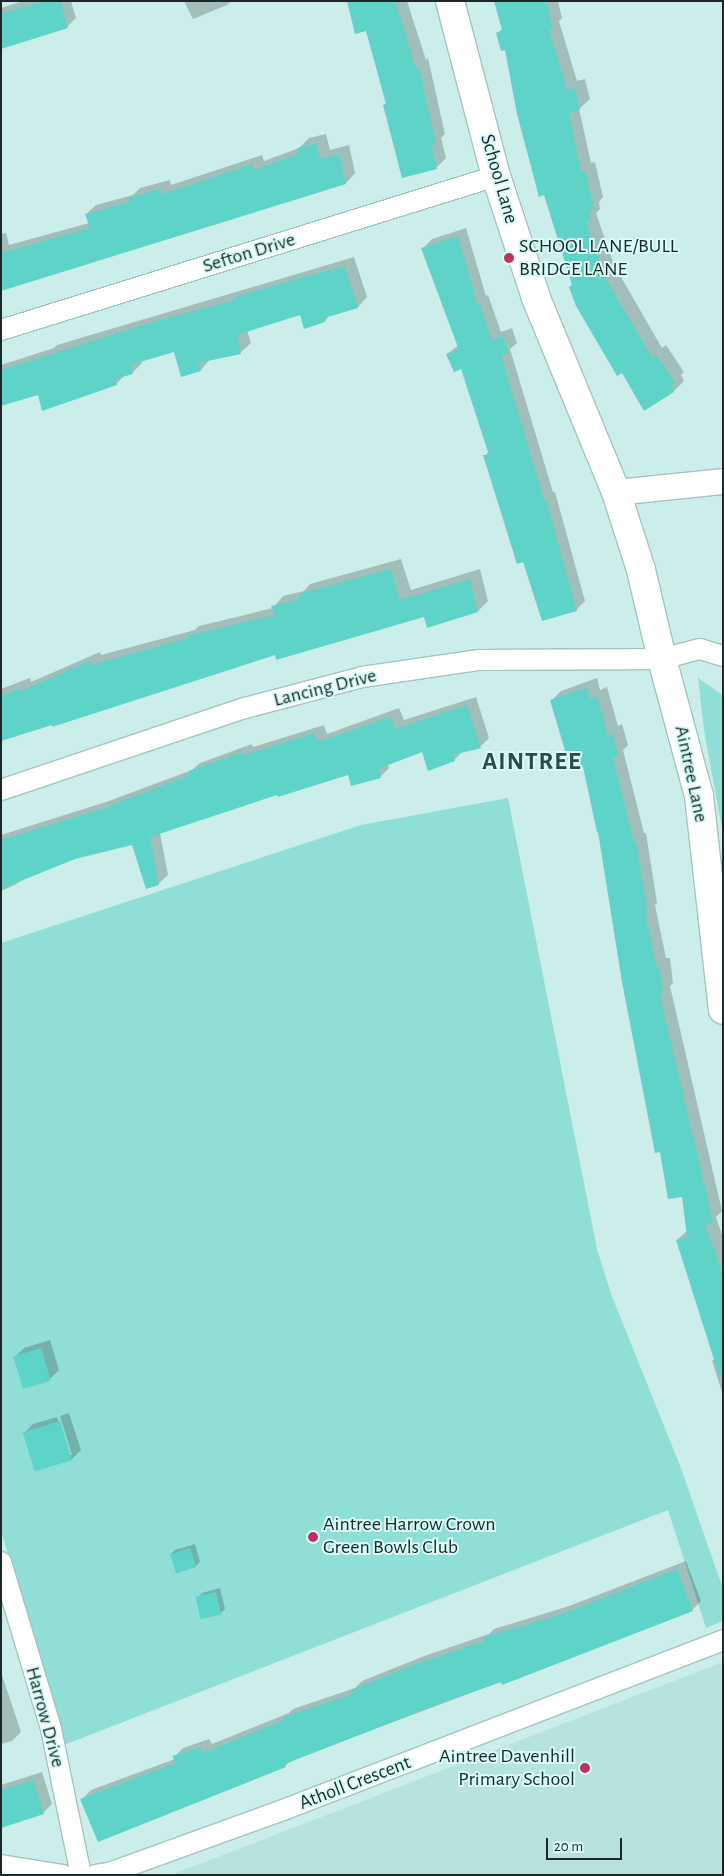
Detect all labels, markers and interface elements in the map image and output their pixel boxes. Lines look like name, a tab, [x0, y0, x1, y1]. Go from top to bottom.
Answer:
street label: School Lane	[475, 132, 523, 226]
street label: Sefton Drive	[200, 228, 298, 278]
place label: SCHOOL LANE/BULL BRIDGE LANE	[519, 235, 678, 282]
marker: SCHOOL LANE/BULL BRIDGE LANE	[503, 252, 515, 264]
street label: Lancing Drive	[271, 664, 379, 712]
street label: Aintree Lane	[669, 723, 713, 825]
district label: AINTREE	[482, 747, 582, 777]
place label: Aintree Harrow Crown Green Bowls Club	[323, 1513, 496, 1560]
marker: Aintree Harrow Crown Green Bowls Club	[307, 1531, 319, 1543]
street label: Harrow Drive	[20, 1664, 70, 1770]
place label: Aintree Davenhill Primary School	[439, 1744, 575, 1791]
street label: Atholl Crescent	[296, 1751, 414, 1815]
marker: Aintree Davenhill Primary School	[579, 1762, 591, 1774]
scale bar	[549, 1828, 625, 1860]
text: 20 m	[554, 1839, 583, 1854]

